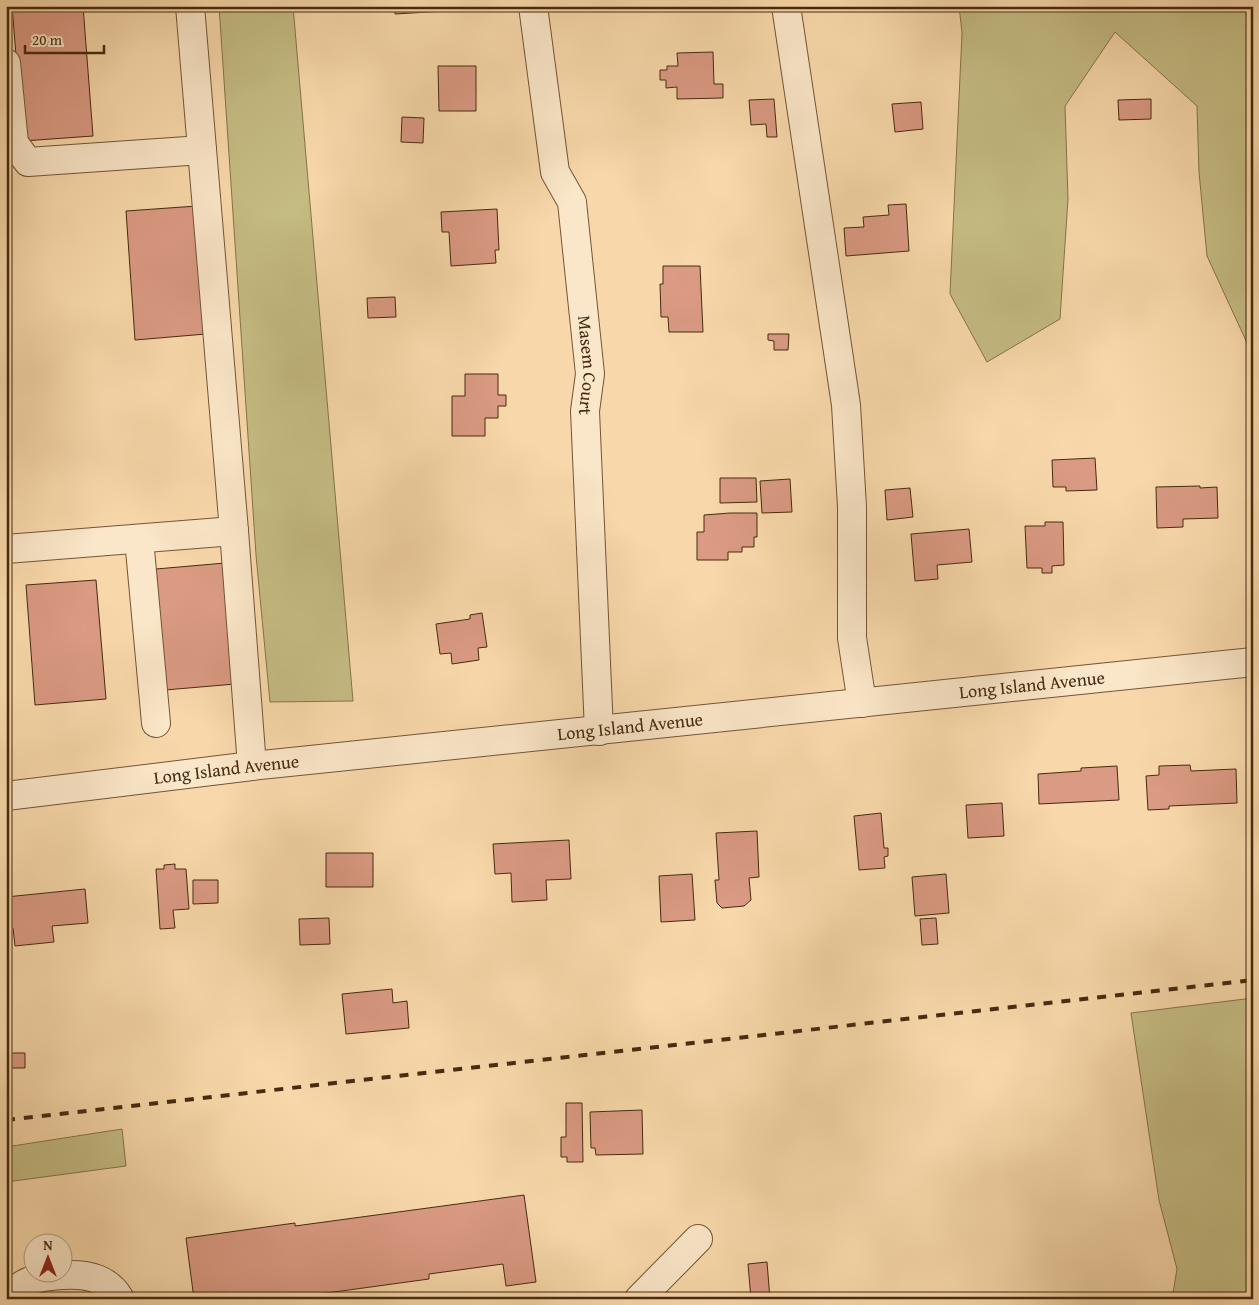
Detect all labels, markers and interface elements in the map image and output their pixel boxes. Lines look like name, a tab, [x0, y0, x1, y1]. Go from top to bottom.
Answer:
scale bar	[25, 22, 104, 54]
text: 20 m	[32, 29, 63, 50]
street label: Masem Court	[571, 314, 604, 416]
street label: Long Island Avenue	[958, 663, 1106, 705]
street label: Long Island Avenue	[556, 705, 704, 747]
street label: Long Island Avenue	[152, 747, 300, 791]
north arrow	[22, 1232, 72, 1282]
text: N	[43, 1235, 53, 1255]

